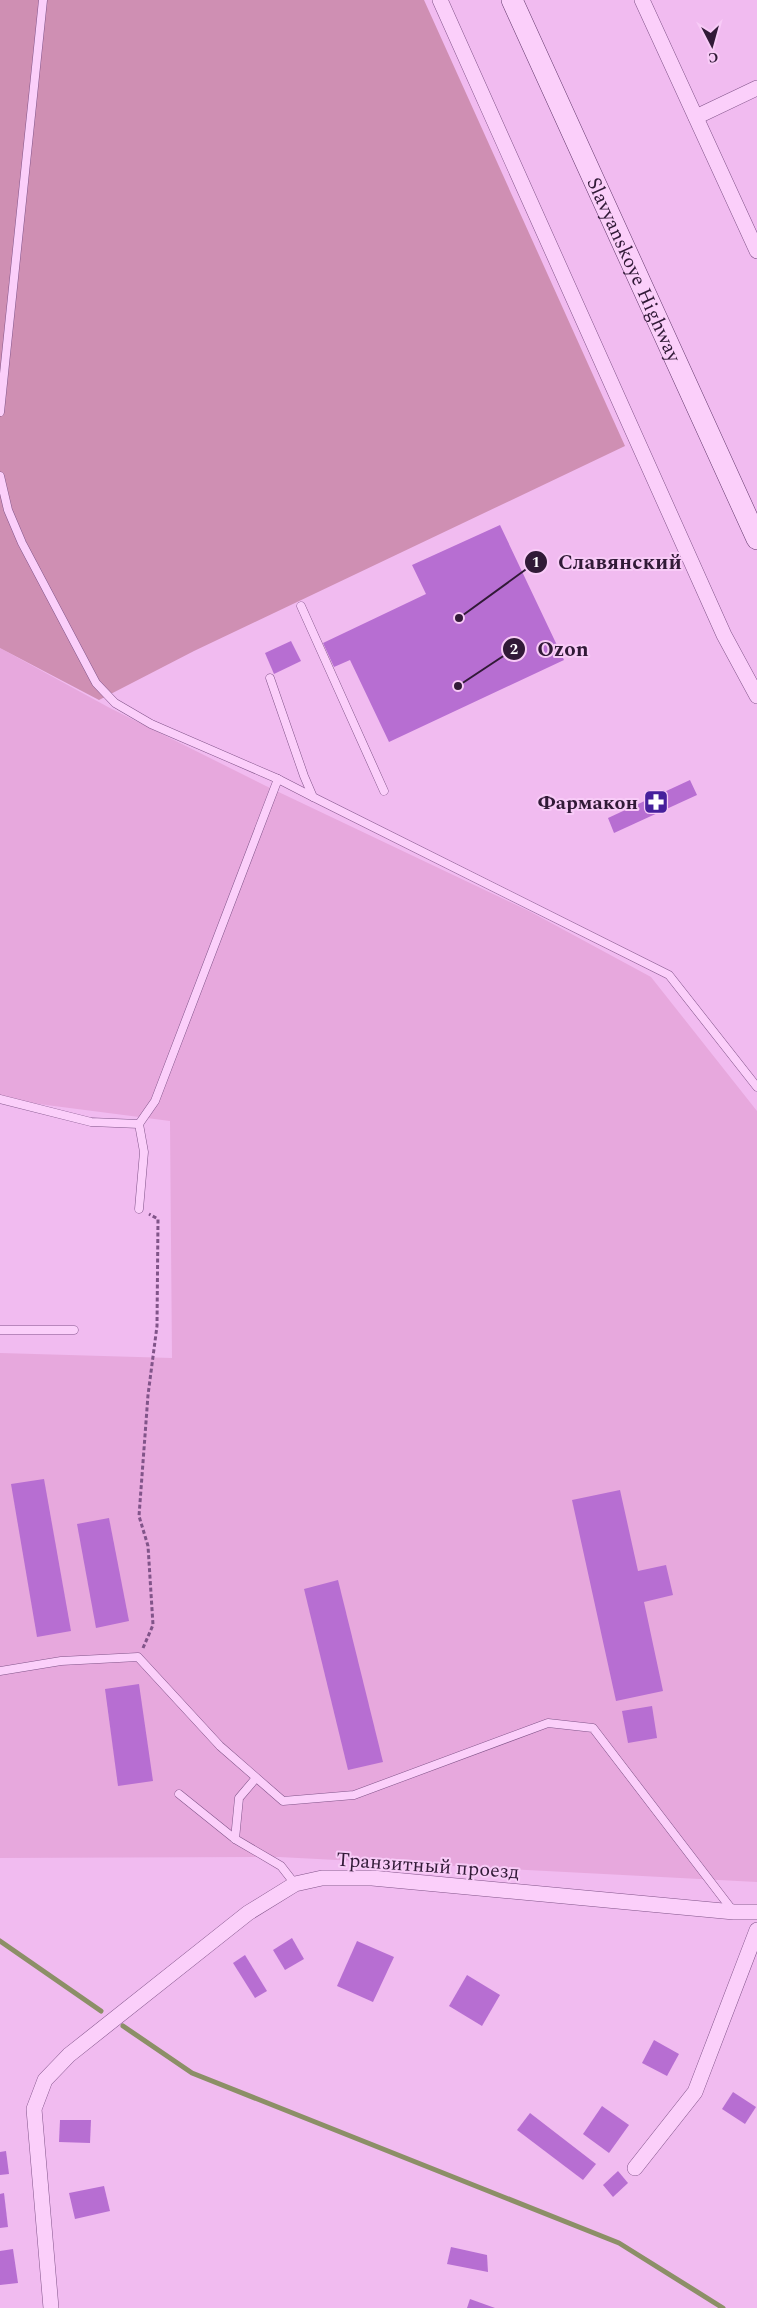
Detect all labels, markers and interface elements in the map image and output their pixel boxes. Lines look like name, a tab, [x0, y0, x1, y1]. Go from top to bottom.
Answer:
north arrow	[687, 20, 737, 70]
text: С	[707, 46, 719, 68]
street label: Slavyanskoye Highway	[578, 172, 689, 369]
callout: Славянский	[523, 544, 692, 580]
text: Славянский	[558, 547, 682, 579]
text: 1	[532, 551, 540, 574]
callout: Ozon	[502, 631, 598, 667]
text: Ozon	[537, 634, 589, 666]
text: 2	[510, 638, 518, 661]
place label: Фармакон	[538, 788, 638, 818]
pharmacy icon: Фармакон	[643, 789, 669, 815]
street label: Транзитный проезд	[335, 1845, 520, 1887]

